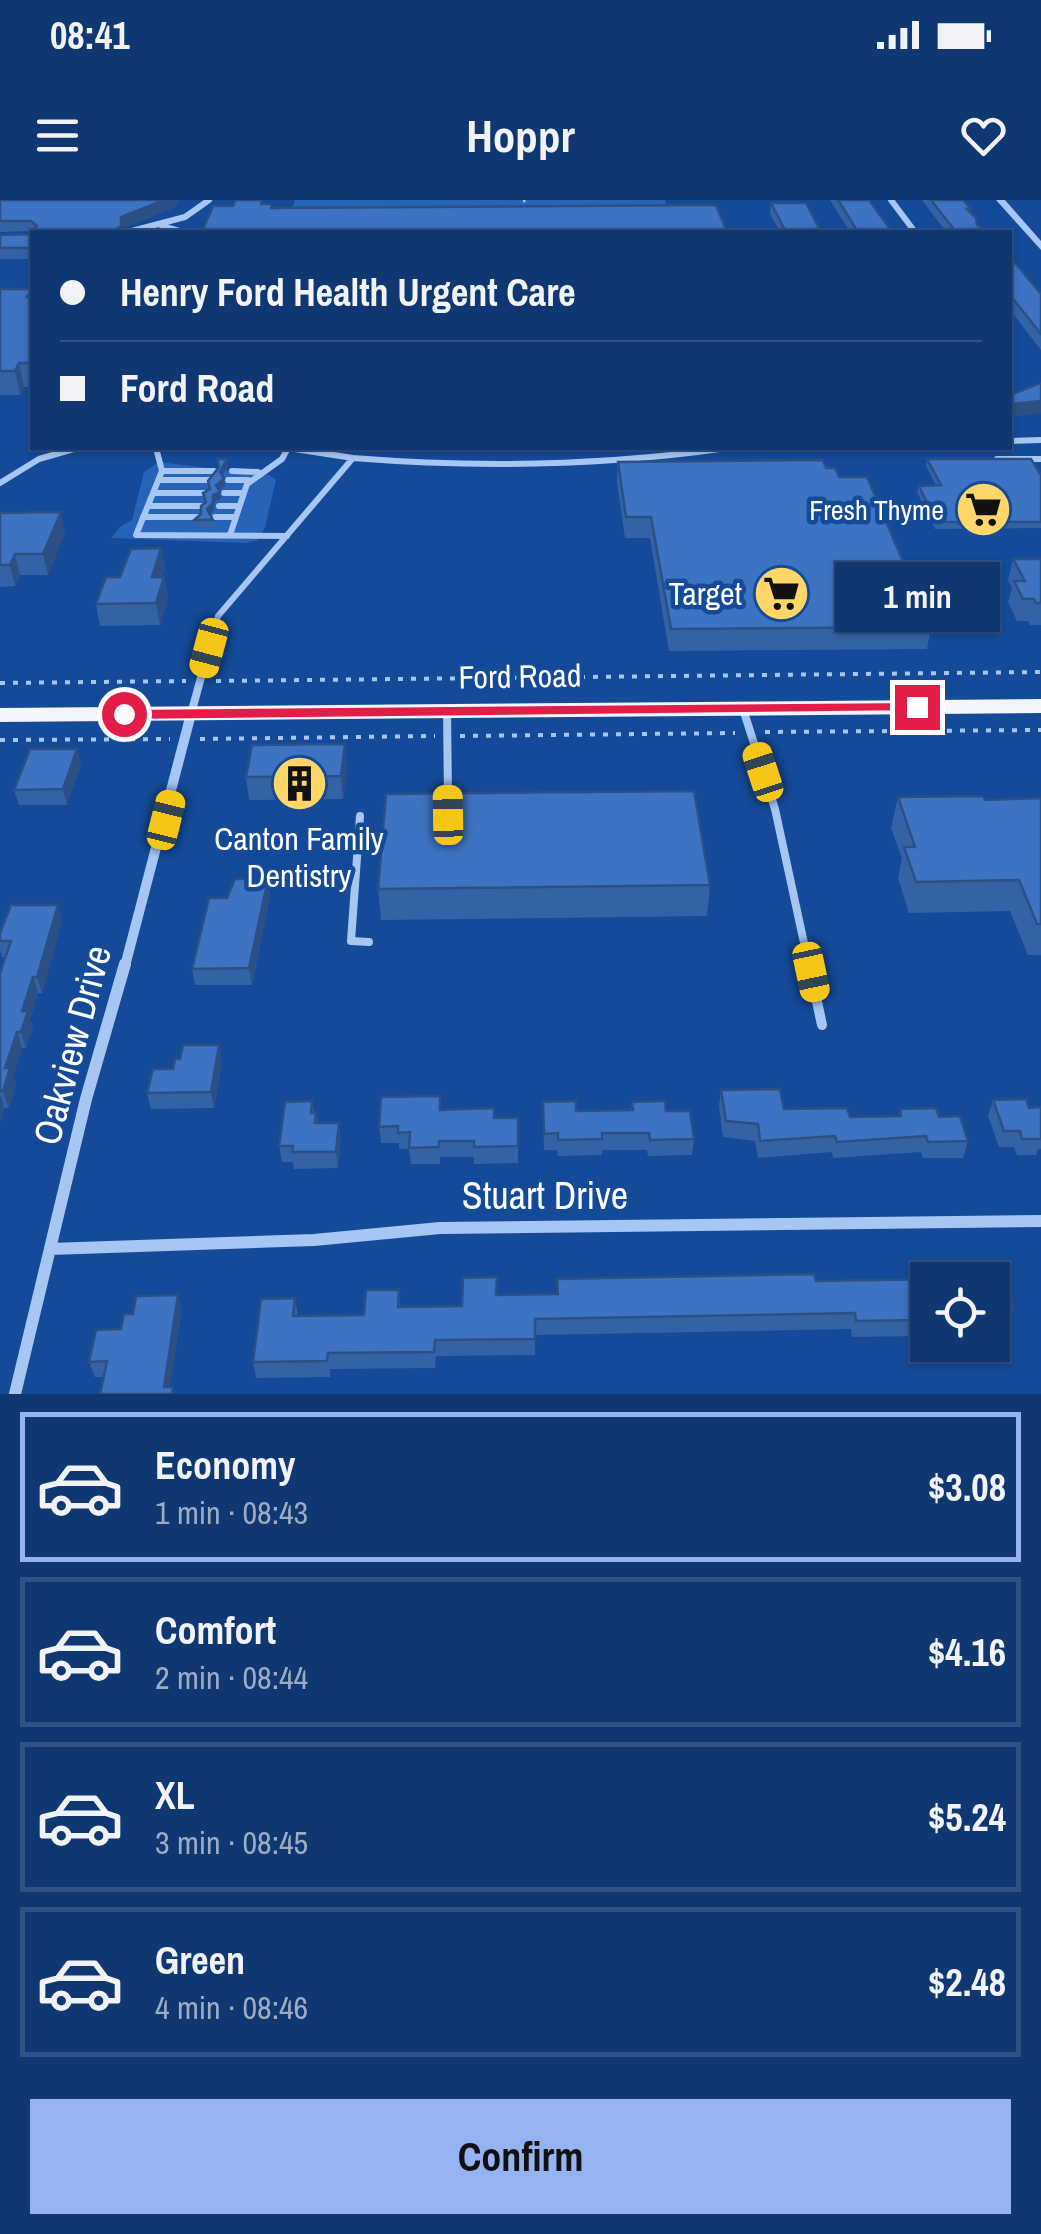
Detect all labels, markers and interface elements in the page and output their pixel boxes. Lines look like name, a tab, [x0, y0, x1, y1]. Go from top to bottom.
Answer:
text: 08:41	[50, 10, 130, 61]
text: Hoppr	[466, 105, 575, 166]
icon: menu	[30, 108, 85, 163]
icon: heart	[956, 108, 1011, 163]
text: Henry Ford Health Urgent Care	[120, 267, 576, 318]
text: Ford Road	[120, 363, 274, 414]
supermarket icon: Fresh Thyme	[953, 480, 1013, 540]
place label: Fresh Thyme	[809, 491, 944, 529]
callout: 1 min	[834, 562, 1000, 632]
supermarket icon: Target	[751, 563, 811, 623]
place label: Target	[669, 572, 742, 615]
text: 1 min	[883, 575, 952, 618]
car	[187, 615, 231, 681]
street label: Ford Road	[458, 653, 582, 699]
route end	[895, 685, 940, 730]
route start	[102, 692, 147, 737]
car	[739, 739, 787, 805]
building icon: Canton Family Dentistry	[269, 754, 329, 814]
car	[432, 785, 464, 845]
car	[144, 787, 188, 853]
place label: Canton Family Dentistry	[214, 817, 384, 897]
street label: Oakview Drive	[21, 940, 123, 1150]
car	[790, 940, 832, 1004]
street label: Stuart Drive	[462, 1170, 628, 1221]
map controls	[910, 1262, 1010, 1362]
button: locate	[910, 1262, 1010, 1362]
text: Economy	[155, 1440, 295, 1491]
icon: car	[35, 1442, 125, 1532]
text: $3.08	[928, 1462, 1006, 1513]
text: 1 min · 08:43	[155, 1491, 308, 1534]
text: Comfort	[155, 1605, 276, 1656]
icon: car	[35, 1607, 125, 1697]
text: $4.16	[928, 1627, 1006, 1678]
text: 2 min · 08:44	[155, 1656, 308, 1699]
text: XL	[155, 1770, 195, 1821]
icon: car	[35, 1772, 125, 1862]
text: $5.24	[928, 1792, 1006, 1843]
text: 3 min · 08:45	[155, 1821, 308, 1864]
text: Green	[155, 1935, 245, 1986]
icon: car	[35, 1937, 125, 2027]
text: $2.48	[928, 1957, 1006, 2008]
text: 4 min · 08:46	[155, 1986, 308, 2029]
button: Confirm	[30, 2099, 1011, 2214]

